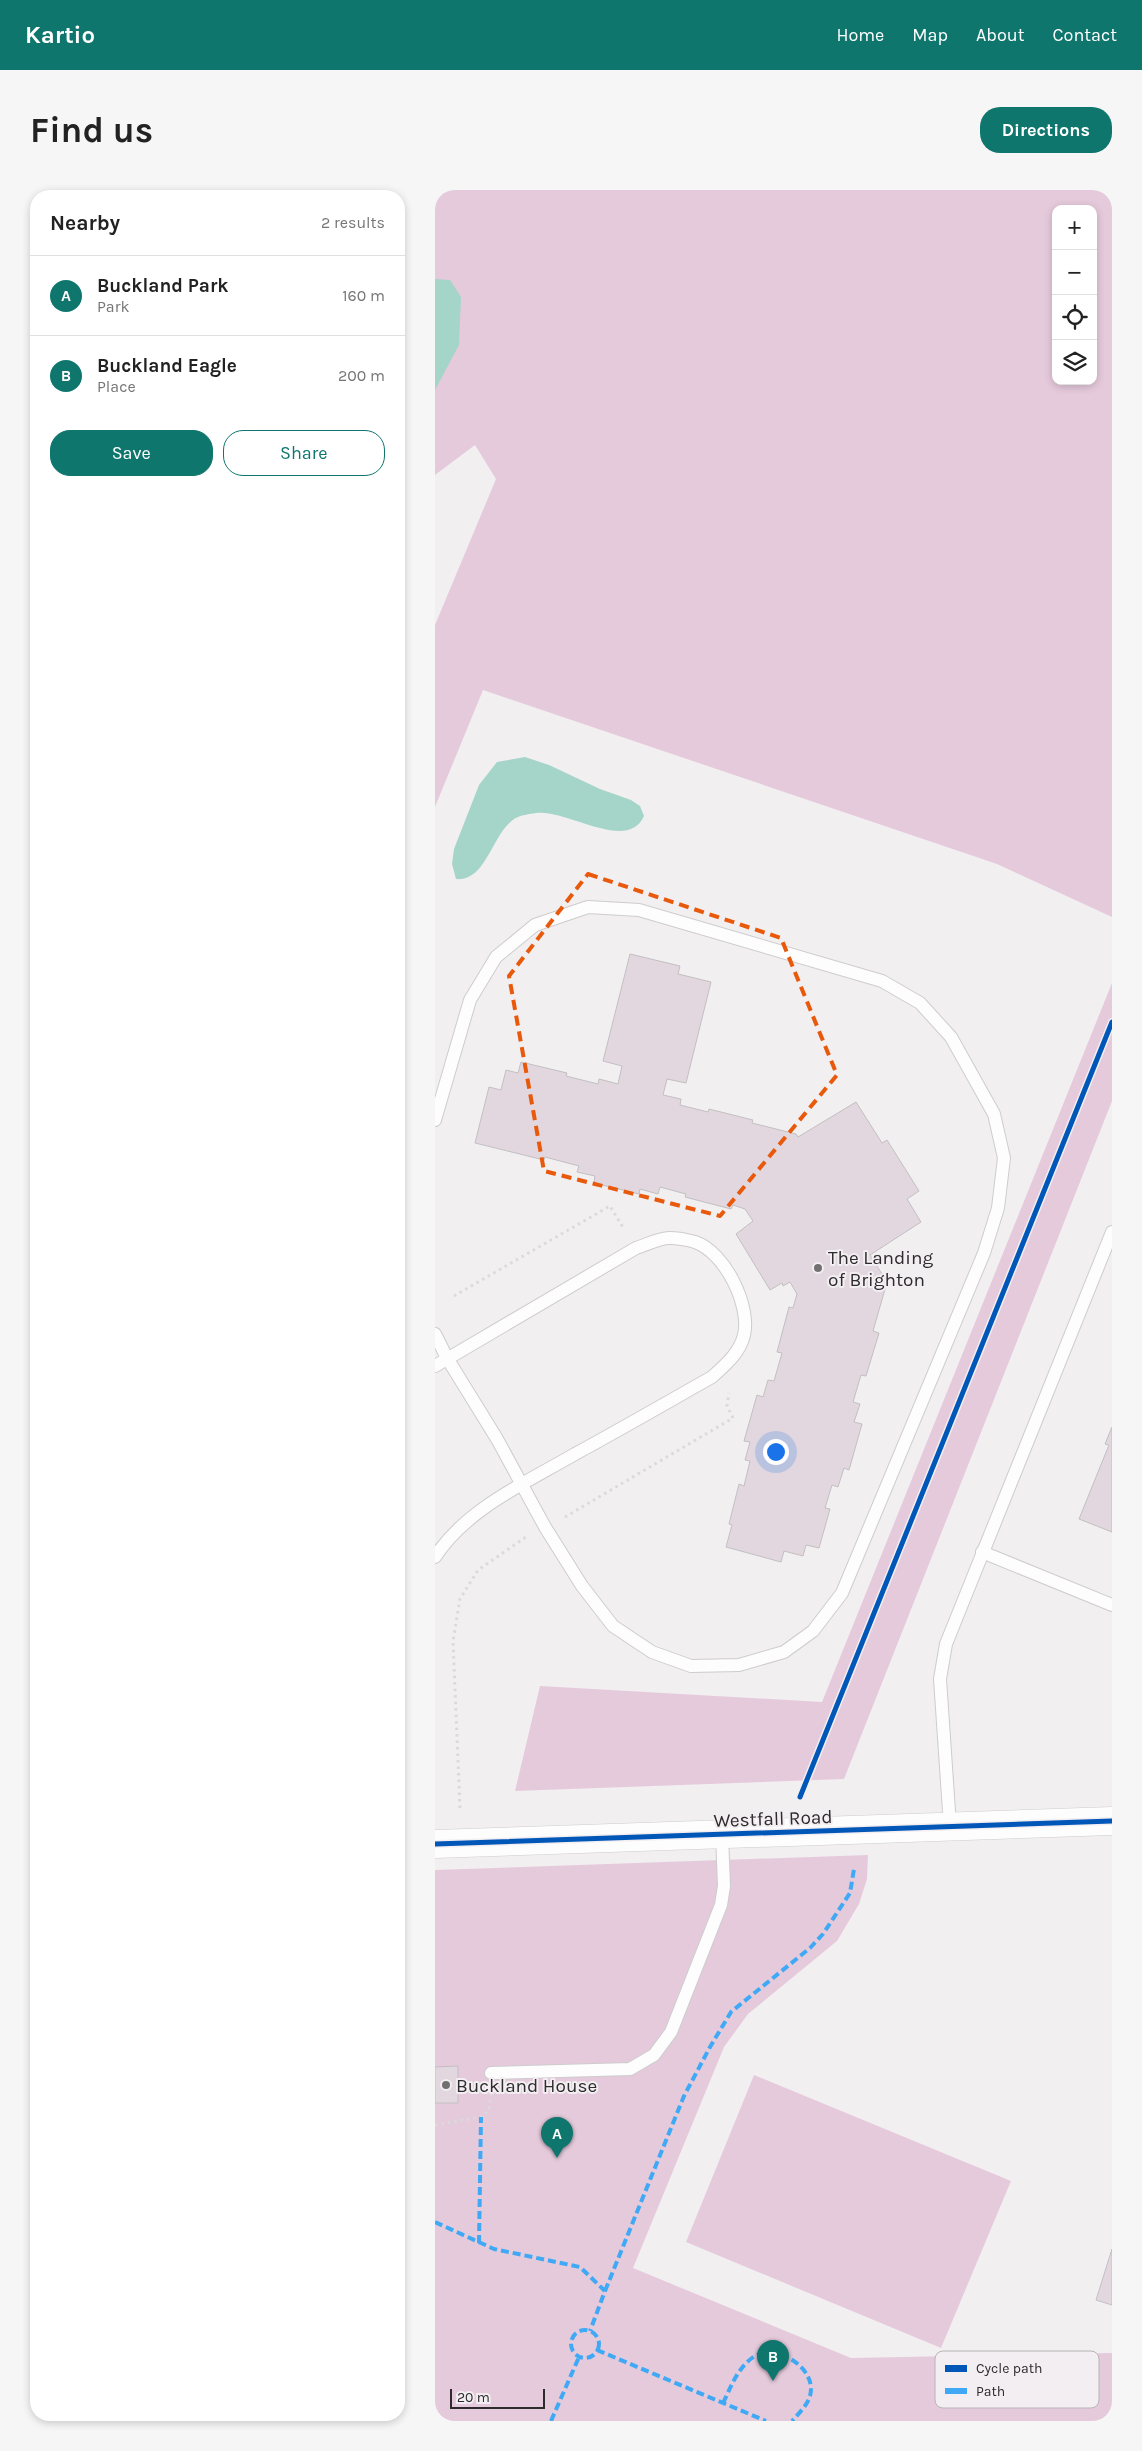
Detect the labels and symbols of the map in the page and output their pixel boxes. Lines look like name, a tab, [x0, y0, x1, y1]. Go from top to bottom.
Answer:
place label: The Landing of Brighton	[828, 1247, 933, 1291]
marker: The Landing of Brighton	[812, 1262, 824, 1274]
your location	[763, 1439, 789, 1465]
street label: Westfall Road	[713, 1806, 833, 1832]
place label: Buckland House	[456, 2075, 597, 2097]
marker: Buckland House	[440, 2079, 452, 2091]
pin: A	[541, 2117, 573, 2158]
pin: B	[757, 2340, 789, 2381]
legend	[935, 2351, 1099, 2408]
text: Cycle path	[976, 2360, 1042, 2377]
text: Path	[976, 2383, 1005, 2400]
scale bar	[450, 2386, 545, 2409]

